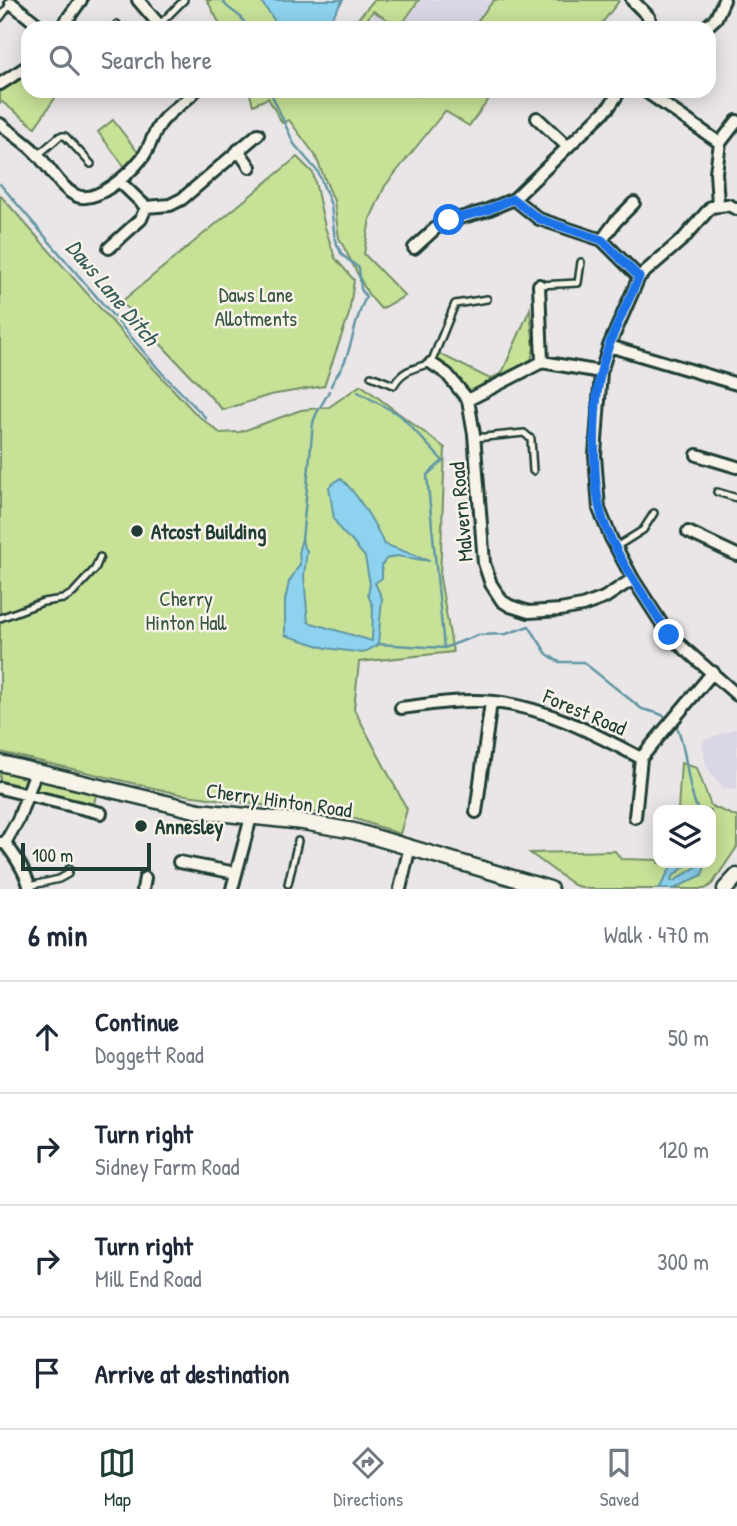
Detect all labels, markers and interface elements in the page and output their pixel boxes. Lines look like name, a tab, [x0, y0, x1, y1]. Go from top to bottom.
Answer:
search box	[21, 21, 716, 98]
icon: search	[45, 41, 83, 79]
text: Search here	[101, 42, 212, 77]
route start	[433, 204, 464, 235]
water label: Daws Lane Ditch	[59, 232, 167, 353]
park label: Daws Lane Allotments	[215, 280, 297, 333]
street label: Malvern Road	[442, 461, 480, 563]
place label: Atcost Building	[151, 517, 266, 547]
marker: Atcost Building	[129, 523, 145, 539]
park label: Cherry Hinton Hall	[145, 584, 228, 637]
route end	[653, 619, 684, 650]
street label: Forest Road	[538, 681, 631, 742]
street label: Cherry Hinton Road	[204, 775, 354, 825]
map controls	[653, 805, 716, 868]
button: layers	[653, 805, 716, 868]
place label: Annesley	[155, 812, 224, 842]
marker: Annesley	[133, 818, 149, 834]
scale bar	[21, 840, 150, 872]
text: 100 m	[32, 842, 73, 868]
text: 6 min	[28, 915, 88, 955]
text: Walk · 470 m	[604, 919, 709, 950]
text: Continue	[95, 1004, 179, 1039]
icon: ahead	[28, 1018, 66, 1056]
text: 50 m	[668, 1022, 709, 1053]
text: Doggett Road	[95, 1039, 204, 1070]
text: Turn right	[95, 1116, 193, 1151]
icon: right	[28, 1130, 66, 1168]
text: 120 m	[659, 1134, 709, 1165]
text: Sidney Farm Road	[95, 1151, 239, 1182]
text: Turn right	[95, 1228, 193, 1263]
icon: right	[28, 1242, 66, 1280]
text: 300 m	[657, 1246, 709, 1277]
text: Mill End Road	[95, 1263, 202, 1294]
icon: arrive	[28, 1354, 66, 1392]
text: Arrive at destination	[95, 1356, 290, 1391]
tab: Map	[98, 1444, 136, 1512]
tab: Directions	[333, 1444, 403, 1512]
tab: Saved	[600, 1444, 639, 1512]

